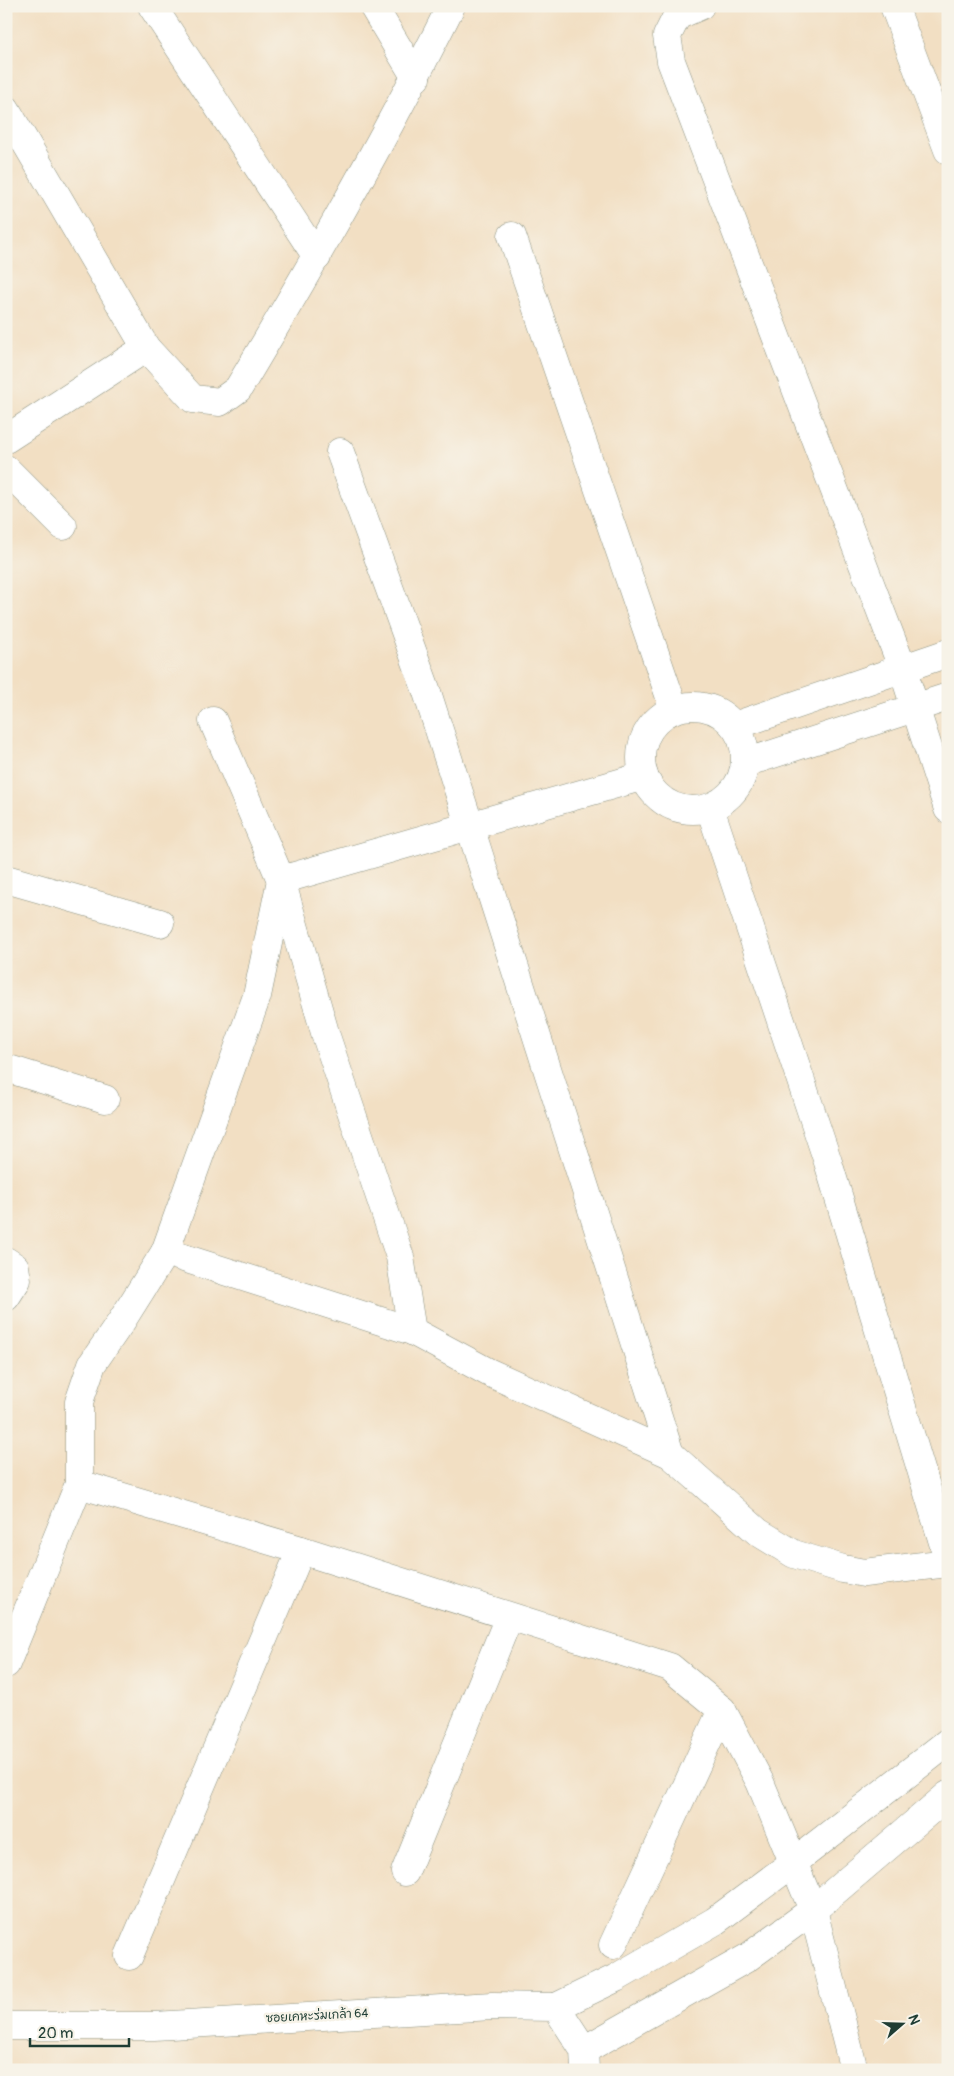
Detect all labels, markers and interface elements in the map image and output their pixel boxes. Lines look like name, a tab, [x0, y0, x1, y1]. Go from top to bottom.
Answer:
north arrow	[876, 1998, 926, 2048]
street label: ซอยเคหะร่มเกล้า 64	[265, 2005, 369, 2026]
text: N	[904, 2012, 923, 2027]
scale bar	[30, 2016, 129, 2048]
text: 20 m	[38, 2024, 73, 2043]

